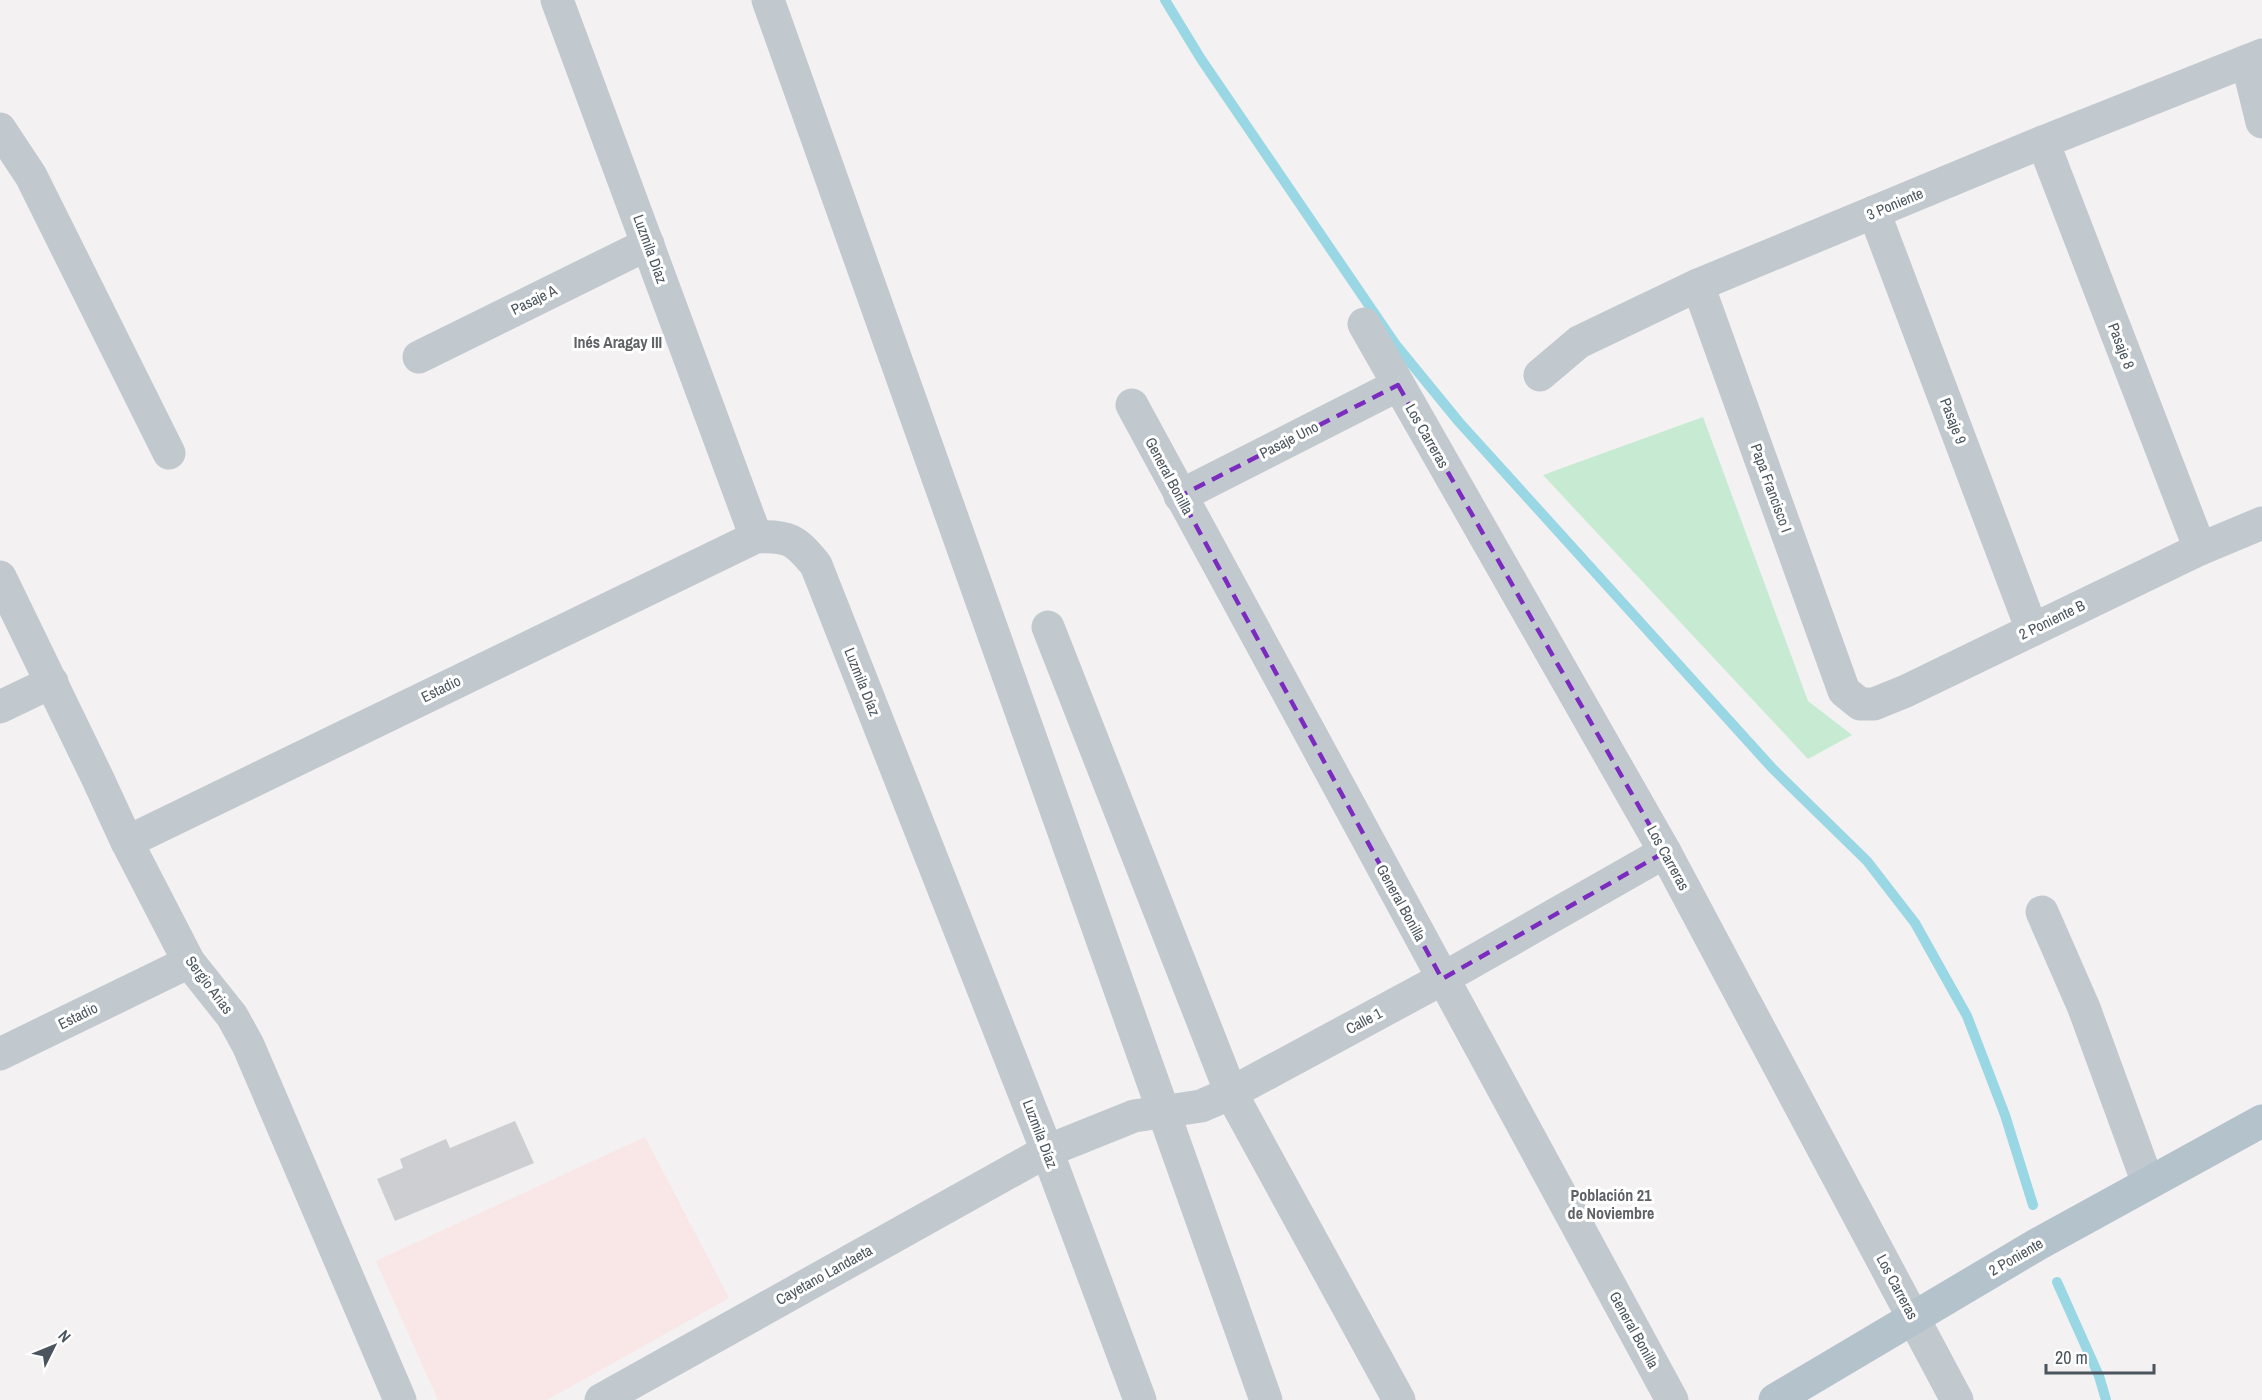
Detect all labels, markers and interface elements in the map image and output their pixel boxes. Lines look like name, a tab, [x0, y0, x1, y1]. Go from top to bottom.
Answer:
street label: 3 Poniente	[1863, 182, 1926, 225]
street label: Luzmila Díaz	[628, 212, 673, 286]
street label: Pasaje A	[507, 279, 561, 320]
street label: Pasaje 8	[2103, 320, 2140, 372]
district label: Inés Aragay III	[574, 331, 662, 353]
street label: Pasaje 9	[1935, 395, 1972, 447]
street label: Los Carreras	[1401, 400, 1454, 472]
street label: Pasaje Uno	[1256, 416, 1322, 463]
street label: General Bonilla	[1140, 433, 1199, 518]
street label: Papa Francisco I	[1746, 441, 1797, 535]
street label: 2 Poniente B	[2015, 595, 2088, 645]
street label: Luzmila Díaz	[839, 645, 886, 719]
street label: Estadio	[417, 670, 464, 707]
street label: Los Carreras	[1642, 822, 1695, 894]
street label: General Bonilla	[1372, 861, 1431, 945]
street label: Sergio Arias	[181, 951, 238, 1018]
street label: Estadio	[54, 997, 101, 1034]
street label: Calle 1	[1342, 1002, 1386, 1039]
street label: Luzmila Díaz	[1018, 1097, 1063, 1171]
district label: Población 21 de Noviembre	[1568, 1184, 1654, 1224]
street label: 2 Poniente	[1985, 1233, 2047, 1281]
street label: Cayetano Landaeta	[772, 1239, 876, 1310]
street label: Los Carreras	[1871, 1250, 1923, 1323]
street label: General Bonilla	[1605, 1288, 1664, 1372]
north arrow	[24, 1316, 84, 1376]
text: N	[54, 1325, 76, 1347]
scale bar	[2046, 1337, 2154, 1375]
text: 20 m	[2055, 1345, 2088, 1370]

